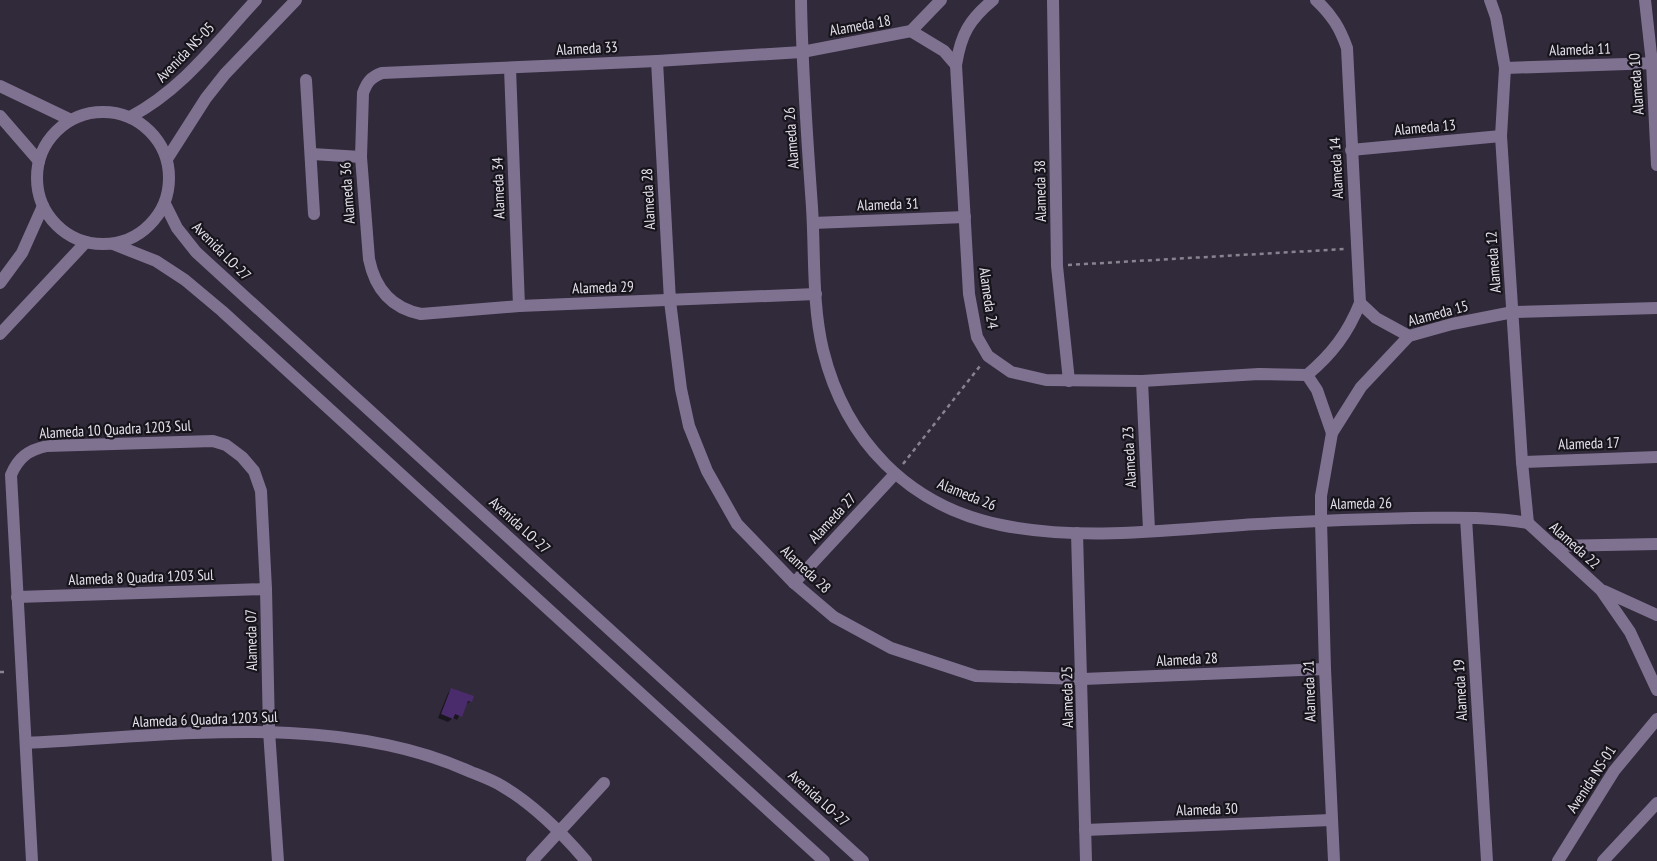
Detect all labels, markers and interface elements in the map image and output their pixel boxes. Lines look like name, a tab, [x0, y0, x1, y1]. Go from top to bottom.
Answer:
street label: Alameda 18	[828, 10, 892, 40]
street label: Avenida NS-05	[152, 18, 218, 86]
street label: Alameda 33	[556, 37, 618, 59]
street label: Alameda 11	[1549, 38, 1611, 60]
street label: Alameda 10	[1624, 52, 1648, 115]
street label: Alameda 26	[779, 106, 803, 169]
street label: Alameda 13	[1393, 115, 1457, 139]
street label: Alameda 14	[1325, 136, 1347, 199]
street label: Alameda 34	[487, 157, 509, 219]
street label: Alameda 38	[1030, 160, 1050, 222]
street label: Alameda 36	[335, 161, 359, 224]
street label: Alameda 28	[637, 168, 659, 230]
street label: Alameda 31	[857, 193, 919, 215]
street label: Avenida LO-27	[189, 218, 255, 284]
street label: Alameda 12	[1481, 231, 1505, 293]
street label: Alameda 24	[975, 266, 1003, 330]
street label: Alameda 29	[572, 276, 634, 298]
street label: Alameda 15	[1406, 296, 1470, 330]
street label: Alameda 10 Quadra 1203 Sul	[39, 416, 192, 442]
street label: Alameda 23	[1118, 426, 1140, 488]
street label: Alameda 17	[1558, 432, 1620, 454]
street label: Alameda 26	[935, 474, 999, 514]
street label: Alameda 27	[804, 489, 860, 547]
street label: Avenida LO-27	[486, 493, 554, 557]
street label: Alameda 26	[1330, 493, 1392, 513]
street label: Alameda 22	[1546, 517, 1604, 573]
street label: Alameda 28	[777, 541, 835, 597]
street label: Alameda 8 Quadra 1203 Sul	[68, 565, 214, 589]
street label: Alameda 07	[241, 609, 261, 671]
street label: Alameda 28	[1156, 648, 1218, 670]
street label: Alameda 19	[1449, 659, 1471, 721]
street label: Alameda 21	[1298, 660, 1320, 722]
street label: Alameda 25	[1057, 666, 1077, 728]
street label: Alameda 6 Quadra 1203 Sul	[132, 707, 278, 731]
street label: Avenida NS-01	[1562, 742, 1620, 816]
street label: Avenida LO-27	[785, 766, 853, 830]
street label: Alameda 30	[1176, 798, 1238, 820]

